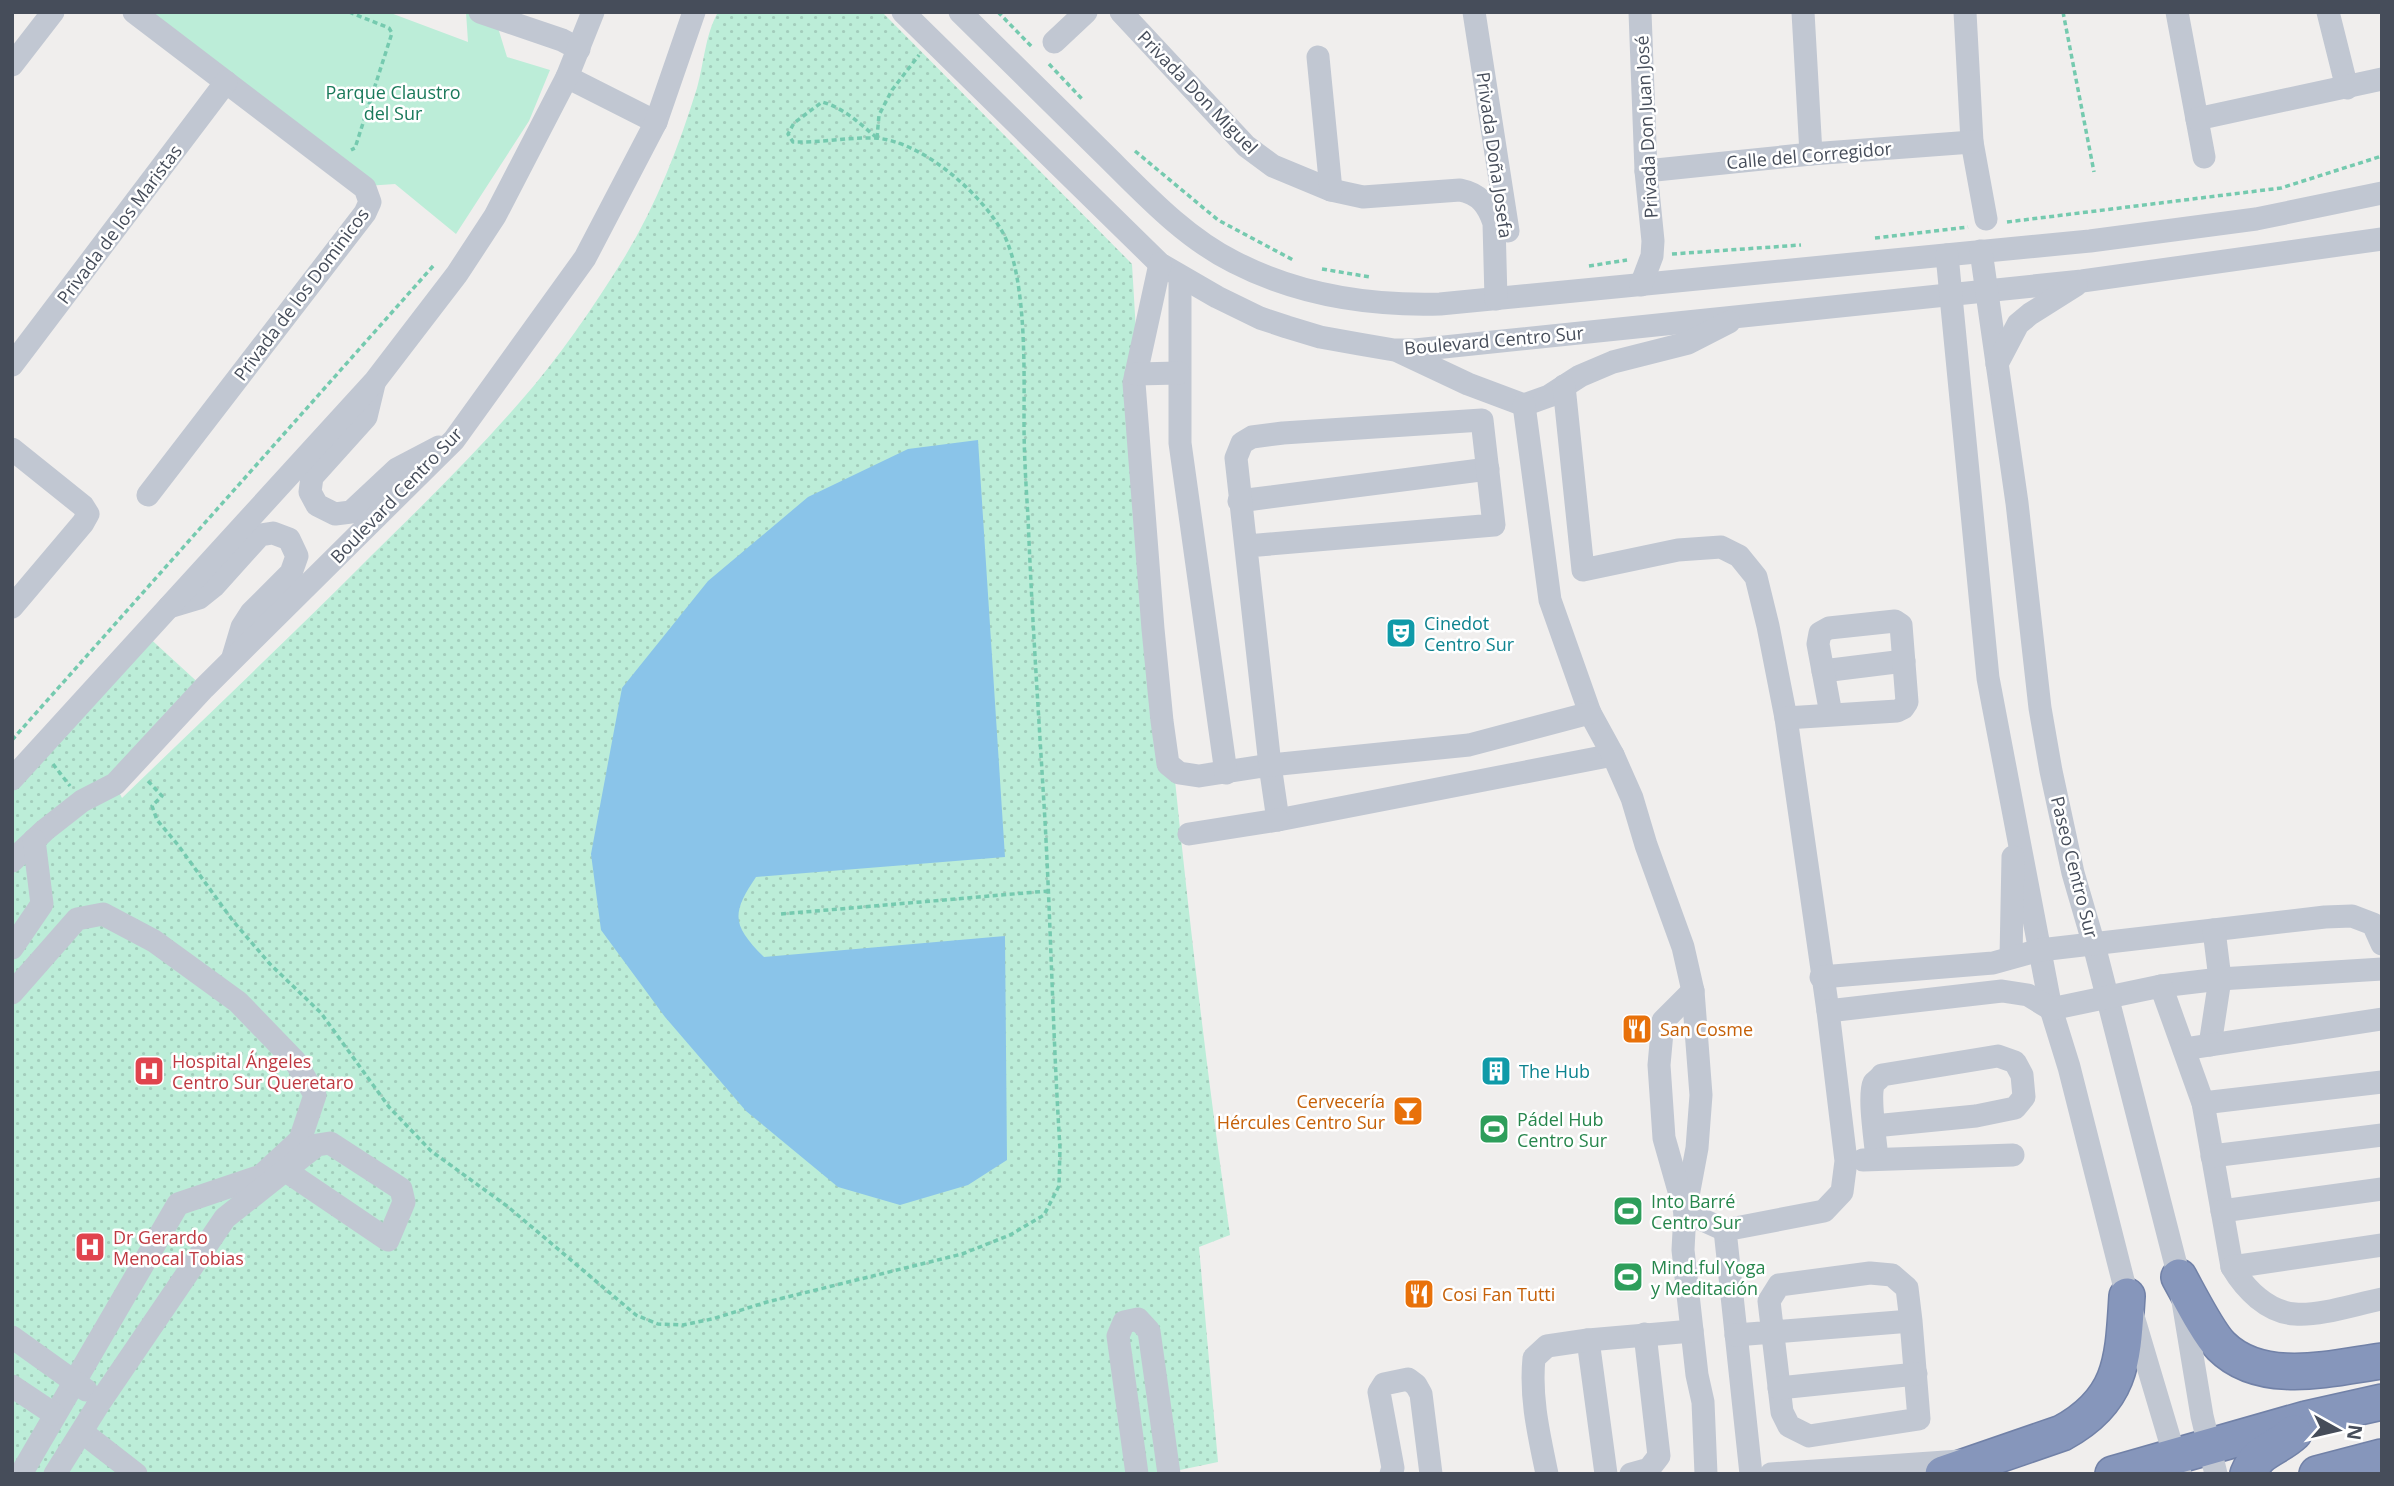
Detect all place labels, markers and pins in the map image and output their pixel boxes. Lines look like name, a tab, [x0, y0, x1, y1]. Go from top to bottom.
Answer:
place label: Cinedot Centro Sur	[1424, 611, 1515, 656]
theatre icon: Cinedot Centro Sur	[1384, 616, 1418, 650]
restaurant icon: San Cosme	[1620, 1012, 1654, 1046]
place label: San Cosme	[1660, 1017, 1753, 1041]
place label: Hospital Ángeles Centro Sur Queretaro	[172, 1049, 354, 1094]
hospital icon: Hospital Ángeles Centro Sur Queretaro	[132, 1054, 166, 1088]
building icon: The Hub	[1479, 1054, 1513, 1088]
place label: The Hub	[1519, 1059, 1590, 1083]
place label: Cervecería Hércules Centro Sur	[1217, 1089, 1386, 1134]
bar icon: Cervecería Hércules Centro Sur	[1391, 1094, 1425, 1128]
place label: Pádel Hub Centro Sur	[1517, 1107, 1608, 1152]
sports icon: Pádel Hub Centro Sur	[1477, 1112, 1511, 1146]
place label: Into Barré Centro Sur	[1651, 1189, 1742, 1234]
sports icon: Into Barré Centro Sur	[1611, 1194, 1645, 1228]
place label: Dr Gerardo Menocal Tobias	[113, 1225, 244, 1270]
hospital icon: Dr Gerardo Menocal Tobias	[73, 1230, 107, 1264]
place label: Mind.ful Yoga y Meditación	[1651, 1255, 1766, 1300]
sports icon: Mind.ful Yoga y Meditación	[1611, 1260, 1645, 1294]
restaurant icon: Cosi Fan Tutti	[1402, 1277, 1436, 1311]
place label: Cosi Fan Tutti	[1442, 1282, 1555, 1306]

